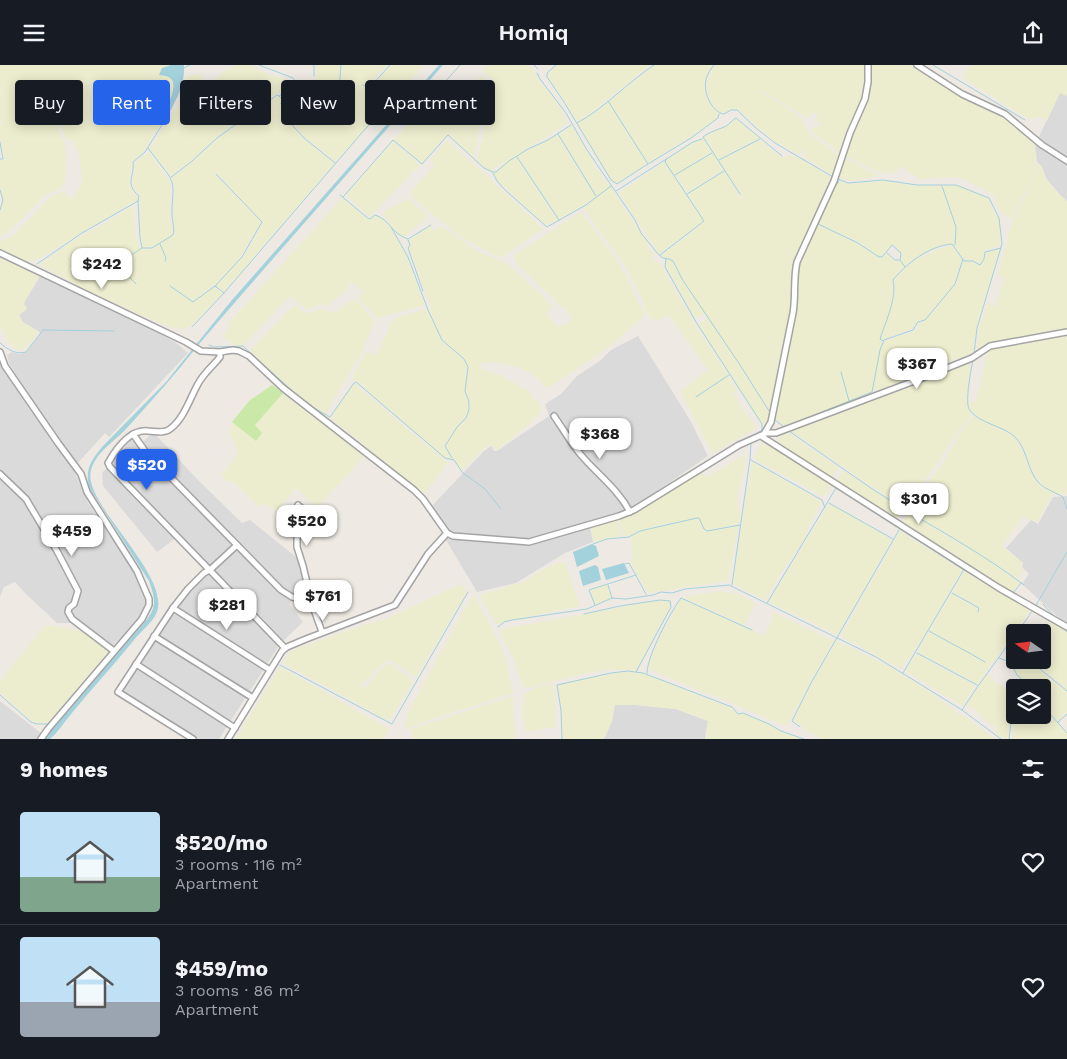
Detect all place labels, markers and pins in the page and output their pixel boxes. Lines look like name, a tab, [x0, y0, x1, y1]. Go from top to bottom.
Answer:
pin: $242	[72, 247, 132, 290]
pin: $367	[887, 347, 947, 390]
pin: $368	[570, 417, 630, 460]
pin: $520	[117, 449, 177, 491]
pin: $301	[889, 483, 949, 525]
pin: $520	[277, 505, 337, 547]
pin: $459	[42, 515, 102, 557]
pin: $761	[293, 579, 353, 622]
pin: $281	[197, 589, 257, 631]

